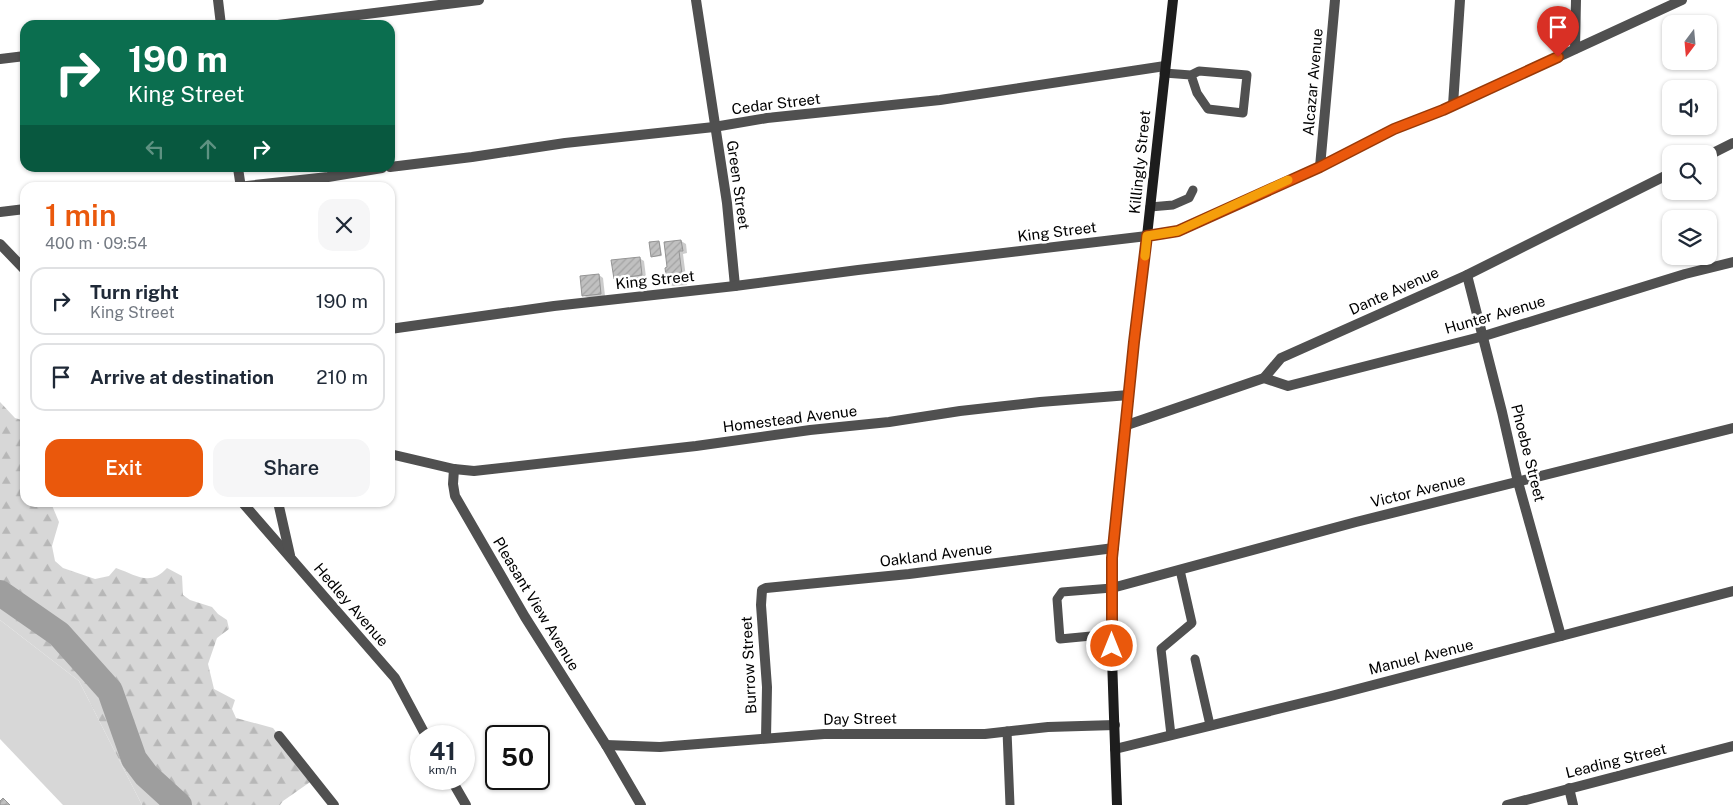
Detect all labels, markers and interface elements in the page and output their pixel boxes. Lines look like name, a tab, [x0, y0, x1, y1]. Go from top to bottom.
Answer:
pin	[1537, 6, 1579, 57]
icon: arrive	[1544, 13, 1572, 41]
north arrow	[1662, 15, 1718, 70]
map controls	[1662, 15, 1717, 265]
street label: Alcazar Avenue	[1299, 28, 1326, 136]
text: 190 m	[128, 39, 228, 80]
icon: right	[45, 40, 110, 105]
button: sound	[1662, 80, 1717, 135]
text: King Street	[128, 81, 245, 107]
street label: Cedar Street	[731, 90, 821, 117]
street label: Killingly Street	[1126, 109, 1153, 215]
icon: left	[141, 135, 169, 163]
icon: ahead	[194, 135, 222, 163]
icon: right	[247, 135, 275, 163]
street label: Green Street	[724, 139, 753, 231]
button: search	[1662, 145, 1717, 200]
text: 1 min	[45, 197, 116, 233]
button: close	[318, 199, 370, 251]
button: layers	[1662, 210, 1717, 265]
street label: King Street	[1016, 218, 1098, 245]
text: 400 m · 09:54	[45, 234, 147, 253]
street label: Dante Avenue	[1346, 263, 1441, 318]
street label: King Street	[615, 267, 696, 292]
text: Turn right	[90, 281, 179, 303]
icon: right	[47, 287, 75, 315]
text: 190 m	[316, 290, 368, 312]
street label: Hunter Avenue	[1443, 292, 1547, 337]
text: King Street	[90, 303, 175, 322]
icon: arrive	[47, 363, 75, 391]
text: Arrive at destination	[90, 366, 274, 388]
text: 210 m	[316, 366, 368, 388]
street label: Homestead Avenue	[722, 402, 858, 435]
street label: Phoebe Street	[1508, 402, 1549, 504]
button: Exit	[45, 439, 203, 497]
button: Share	[213, 439, 370, 497]
street label: Victor Avenue	[1369, 471, 1467, 510]
street label: Pleasant View Avenue	[490, 534, 583, 674]
street label: Oakland Avenue	[879, 539, 993, 570]
street label: Hedley Avenue	[311, 560, 392, 650]
street label: Burrow Street	[737, 616, 760, 714]
position arrow	[1085, 619, 1137, 671]
street label: Manuel Avenue	[1367, 635, 1475, 678]
street label: Day Street	[823, 709, 897, 728]
speed limit sign: 50	[485, 725, 550, 790]
text: 41	[429, 736, 456, 766]
street label: Leading Street	[1564, 740, 1668, 781]
text: km/h	[428, 763, 457, 777]

